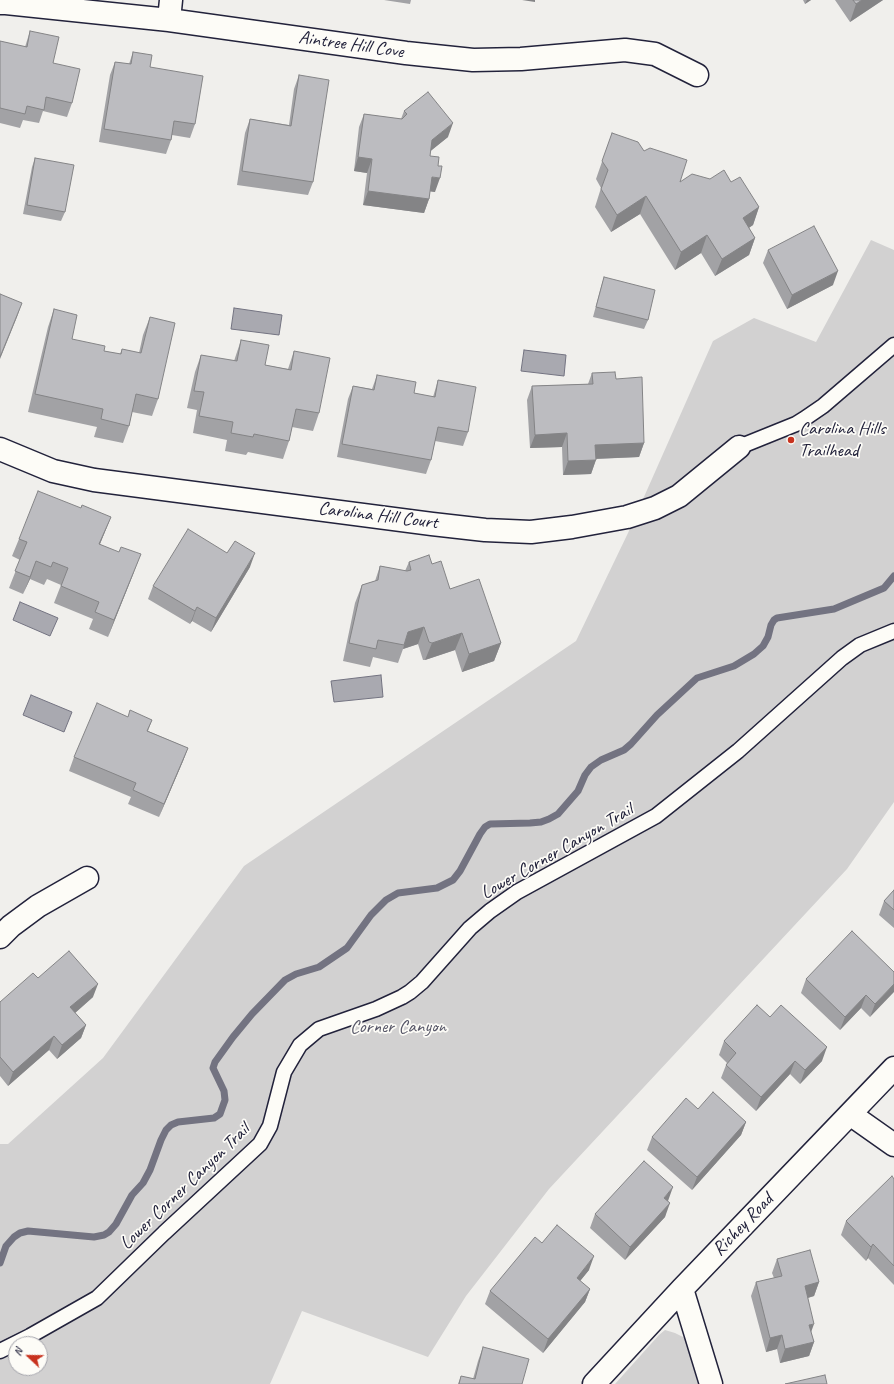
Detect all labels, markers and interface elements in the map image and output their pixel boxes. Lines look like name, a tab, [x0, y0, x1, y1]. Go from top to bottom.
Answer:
street label: Aintree Hill Cove	[297, 26, 405, 64]
place label: Carolina Hills Trailhead	[799, 418, 885, 462]
marker: Carolina Hills Trailhead	[786, 435, 796, 445]
street label: Carolina Hill Court	[317, 497, 439, 535]
street label: Lower Corner Canyon Trail	[477, 799, 637, 905]
park label: Corner Canyon	[350, 1016, 446, 1038]
street label: Lower Corner Canyon Trail	[115, 1119, 255, 1255]
street label: Richey Road	[708, 1189, 778, 1261]
north arrow	[8, 1336, 48, 1376]
text: N	[10, 1346, 26, 1358]

